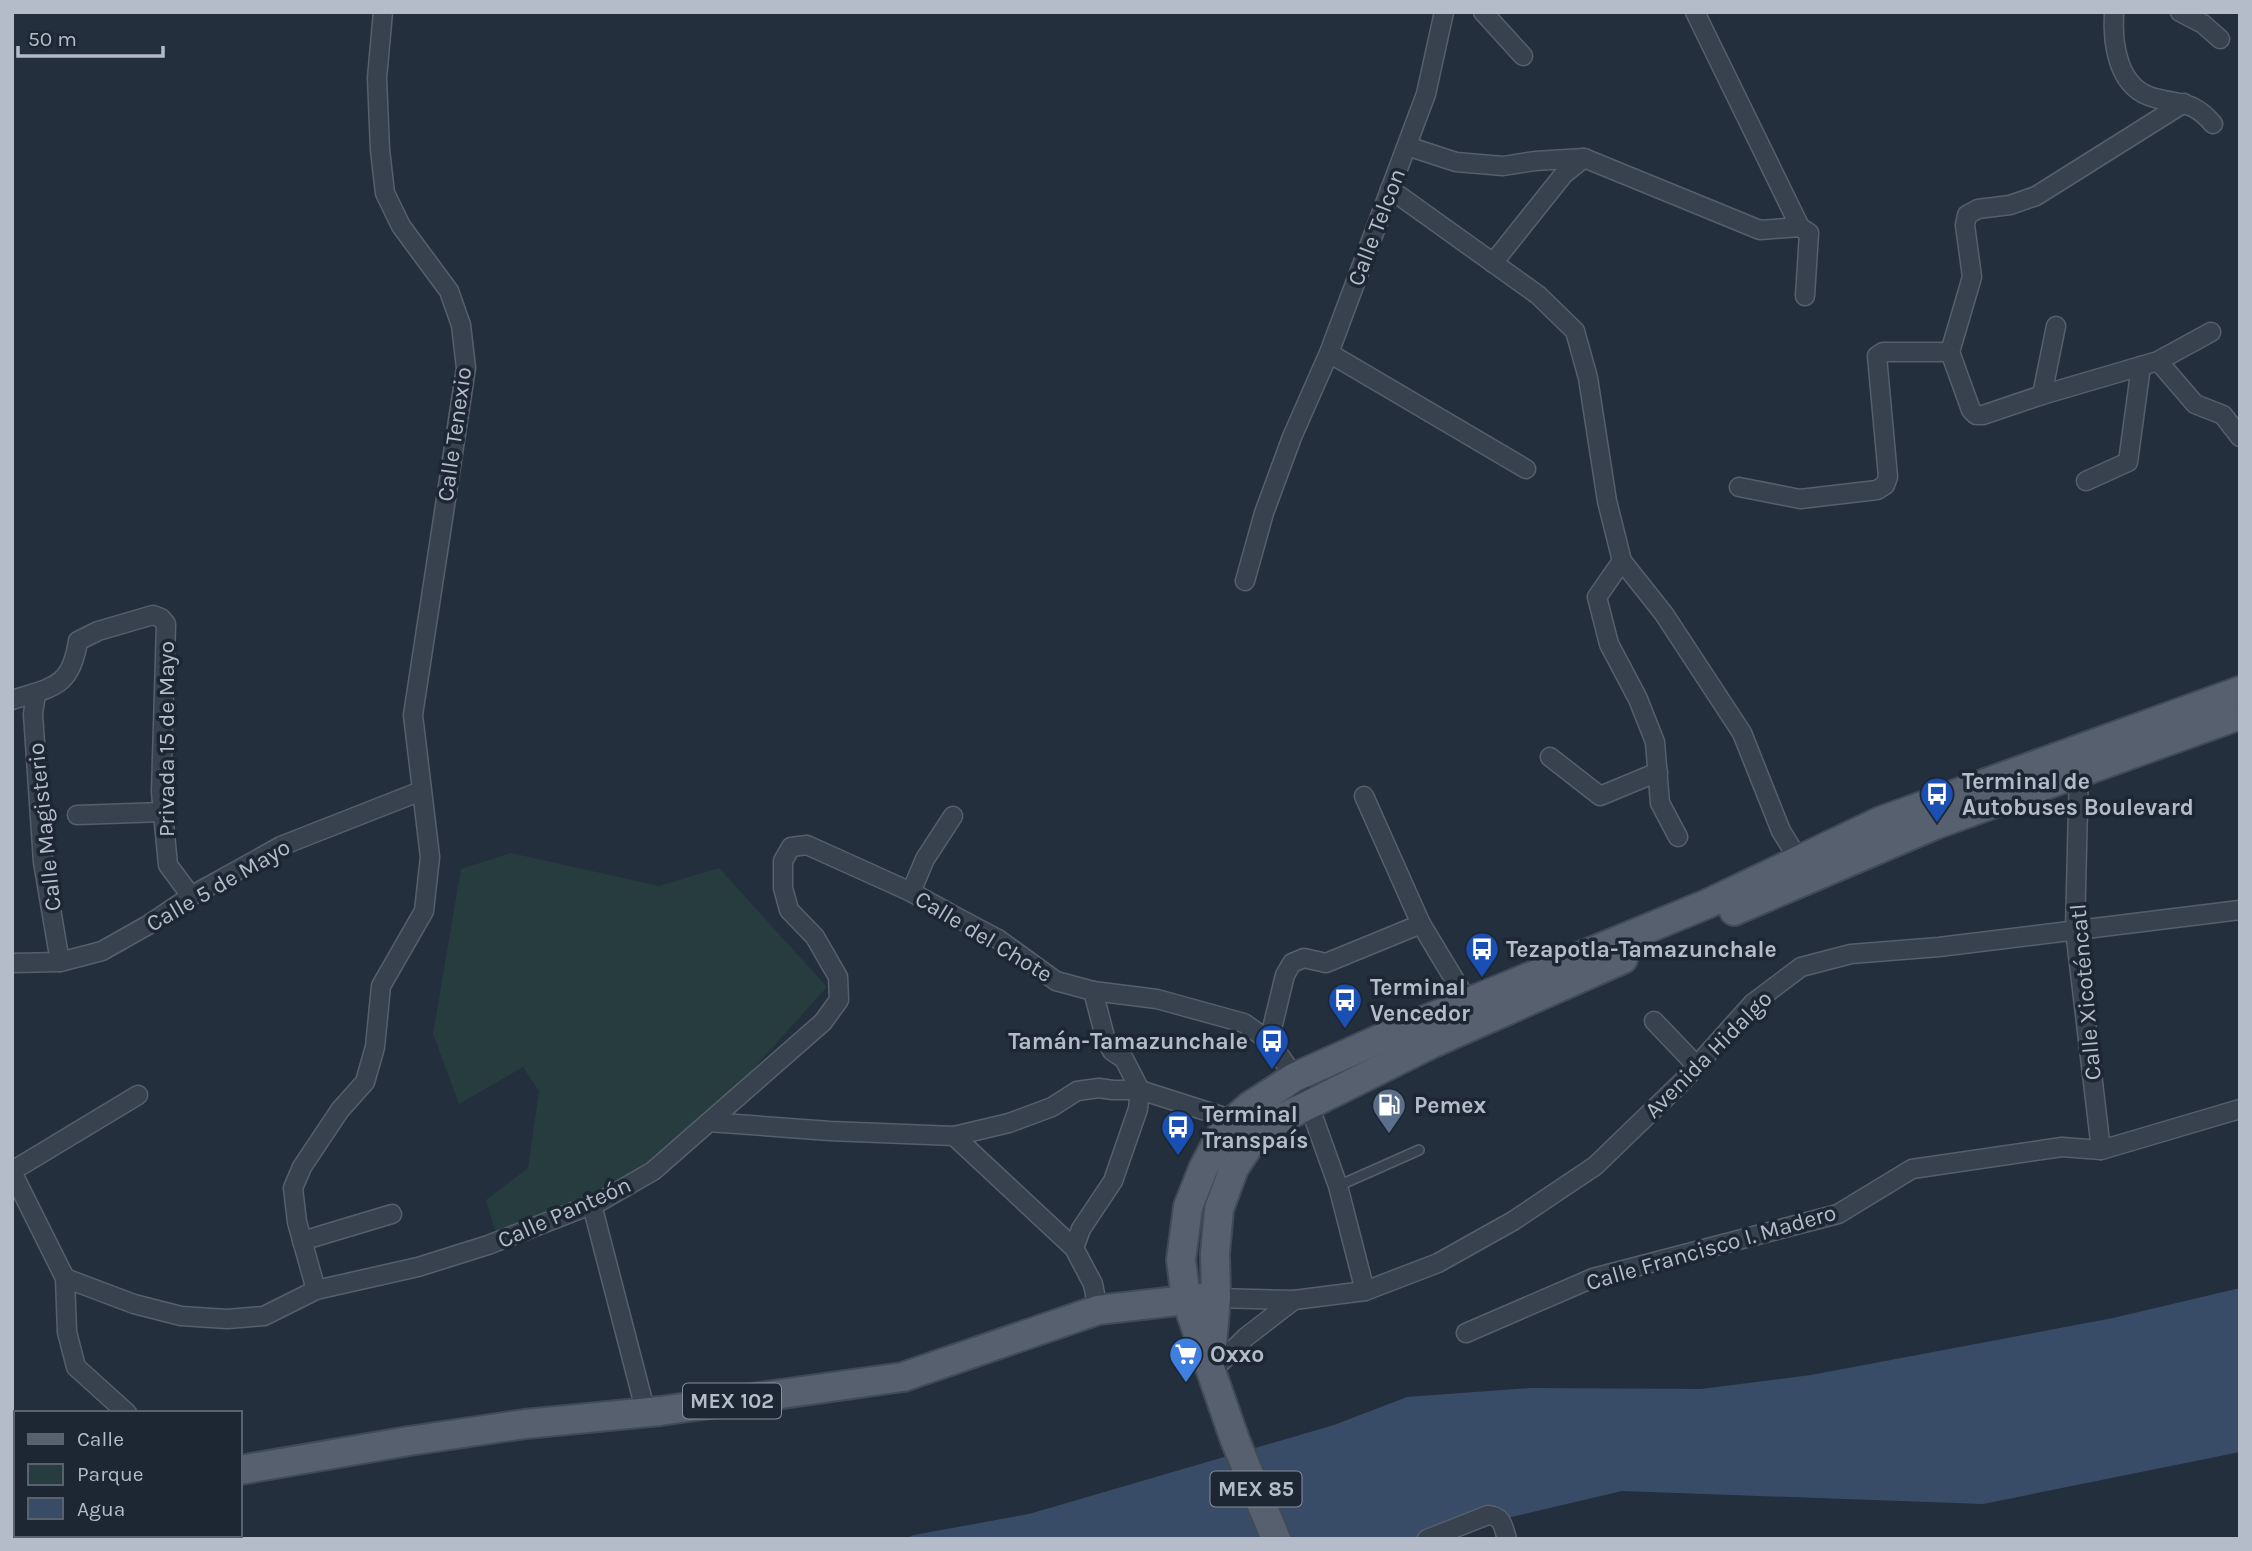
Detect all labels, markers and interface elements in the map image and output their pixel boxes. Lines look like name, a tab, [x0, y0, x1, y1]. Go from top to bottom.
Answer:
scale bar	[18, 14, 163, 58]
text: 50 m	[28, 27, 77, 51]
street label: Calle Telcon	[1342, 165, 1411, 290]
street label: Calle Tenexio	[432, 365, 477, 503]
street label: Privada 15 de Mayo	[153, 641, 180, 837]
street label: Calle Magisterio	[22, 741, 67, 912]
place label: Terminal de Autobuses Boulevard	[1962, 768, 2194, 821]
bus stop icon: Terminal de Autobuses Boulevard	[1918, 775, 1956, 824]
street label: Calle 5 de Mayo	[141, 833, 295, 938]
street label: Calle del Chote	[910, 885, 1057, 988]
street label: Calle Xicoténcatl	[2064, 903, 2107, 1081]
bus stop icon: Tezapotla-Tamazunchale	[1463, 930, 1501, 979]
place label: Tezapotla-Tamazunchale	[1506, 936, 1777, 963]
place label: Terminal Vencedor	[1370, 974, 1470, 1027]
bus stop icon: Terminal Vencedor	[1326, 981, 1364, 1030]
street label: Avenida Hidalgo	[1639, 985, 1778, 1124]
bus stop icon: Tamán-Tamazunchale	[1253, 1022, 1291, 1071]
place label: Tamán-Tamazunchale	[1008, 1028, 1248, 1055]
fuel station icon: Pemex	[1370, 1086, 1408, 1135]
place label: Pemex	[1414, 1092, 1487, 1119]
place label: Terminal Transpaís	[1202, 1101, 1308, 1154]
bus stop icon: Terminal Transpaís	[1159, 1108, 1197, 1157]
street label: Calle Panteón	[493, 1171, 635, 1254]
street label: Calle Francisco I. Madero	[1583, 1199, 1839, 1296]
supermarket icon: Oxxo	[1167, 1335, 1205, 1384]
place label: Oxxo	[1210, 1341, 1264, 1368]
road number: MEX 102	[683, 1384, 781, 1418]
legend	[14, 1411, 242, 1537]
text: Calle	[77, 1427, 124, 1451]
text: Parque	[77, 1462, 144, 1486]
road number: MEX 85	[1210, 1472, 1302, 1506]
text: Agua	[77, 1497, 125, 1521]

